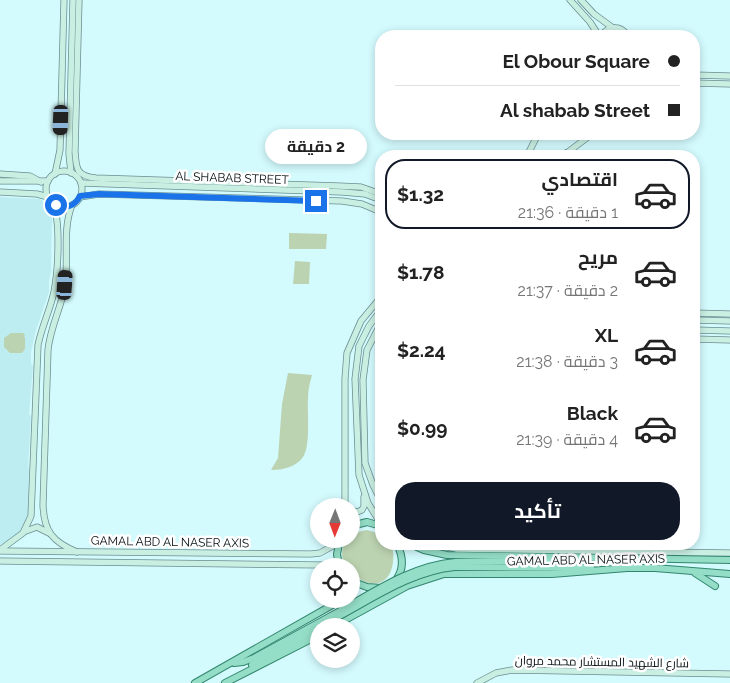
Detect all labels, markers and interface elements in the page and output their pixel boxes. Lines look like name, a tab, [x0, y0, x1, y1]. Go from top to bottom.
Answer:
text: El Obour Square	[502, 50, 650, 72]
text: Al shabab Street	[500, 99, 650, 121]
car	[52, 105, 69, 135]
callout: 2 دقيقة	[265, 128, 367, 164]
text: 2 دقيقة	[287, 137, 345, 156]
text: اقتصادي	[542, 168, 618, 190]
street label: AL SHABAB STREET	[175, 169, 290, 187]
icon: car	[633, 172, 678, 217]
text: $1.32	[397, 183, 444, 205]
route end	[305, 190, 327, 212]
route start	[45, 194, 67, 216]
text: 1 دقيقة · 21:36	[518, 203, 618, 222]
text: مريح	[578, 246, 618, 268]
icon: car	[633, 250, 678, 295]
text: $1.78	[397, 261, 444, 283]
car	[56, 270, 73, 300]
text: 2 دقيقة · 21:37	[518, 281, 618, 300]
text: XL	[595, 324, 618, 346]
icon: car	[633, 328, 678, 373]
text: $2.24	[397, 339, 446, 361]
text: 3 دقيقة · 21:38	[516, 352, 618, 371]
text: Black	[567, 402, 618, 424]
icon: car	[633, 406, 678, 451]
text: $0.99	[397, 417, 447, 439]
text: 4 دقيقة · 21:39	[516, 430, 618, 449]
button: تأكيد	[395, 482, 680, 540]
north arrow	[310, 498, 360, 548]
map controls	[310, 498, 360, 668]
street label: GAMAL ABD AL NASER AXIS	[91, 534, 249, 550]
street label: GAMAL ABD AL NASER AXIS	[507, 552, 665, 568]
button: locate	[310, 558, 360, 608]
button: layers	[310, 618, 360, 668]
street label: شارع الشهيد المستشار محمد مروان	[515, 653, 689, 672]

